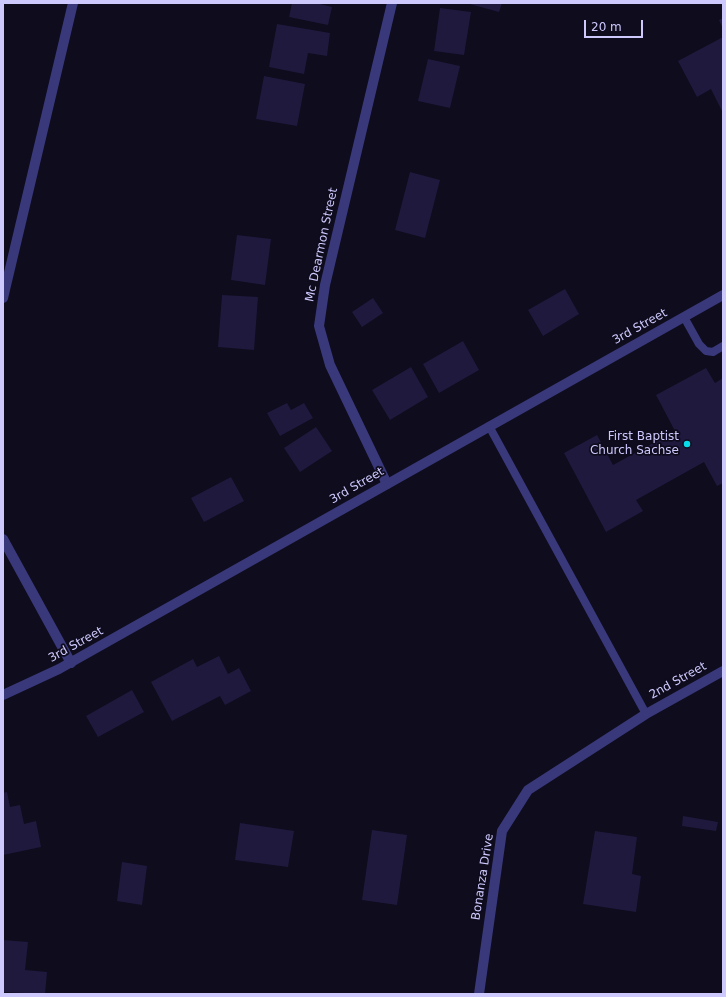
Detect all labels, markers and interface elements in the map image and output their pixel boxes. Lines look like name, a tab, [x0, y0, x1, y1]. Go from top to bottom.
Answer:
scale bar	[586, 12, 645, 38]
text: 20 m	[591, 20, 622, 34]
street label: Mc Dearmon Street	[303, 187, 341, 303]
street label: 3rd Street	[610, 306, 670, 348]
place label: First Baptist Church Sachse	[590, 430, 679, 458]
marker: First Baptist Church Sachse	[682, 439, 692, 449]
street label: 3rd Street	[327, 465, 387, 507]
street label: 3rd Street	[46, 624, 106, 666]
street label: 2nd Street	[647, 659, 709, 703]
street label: Bonanza Drive	[469, 833, 497, 921]

